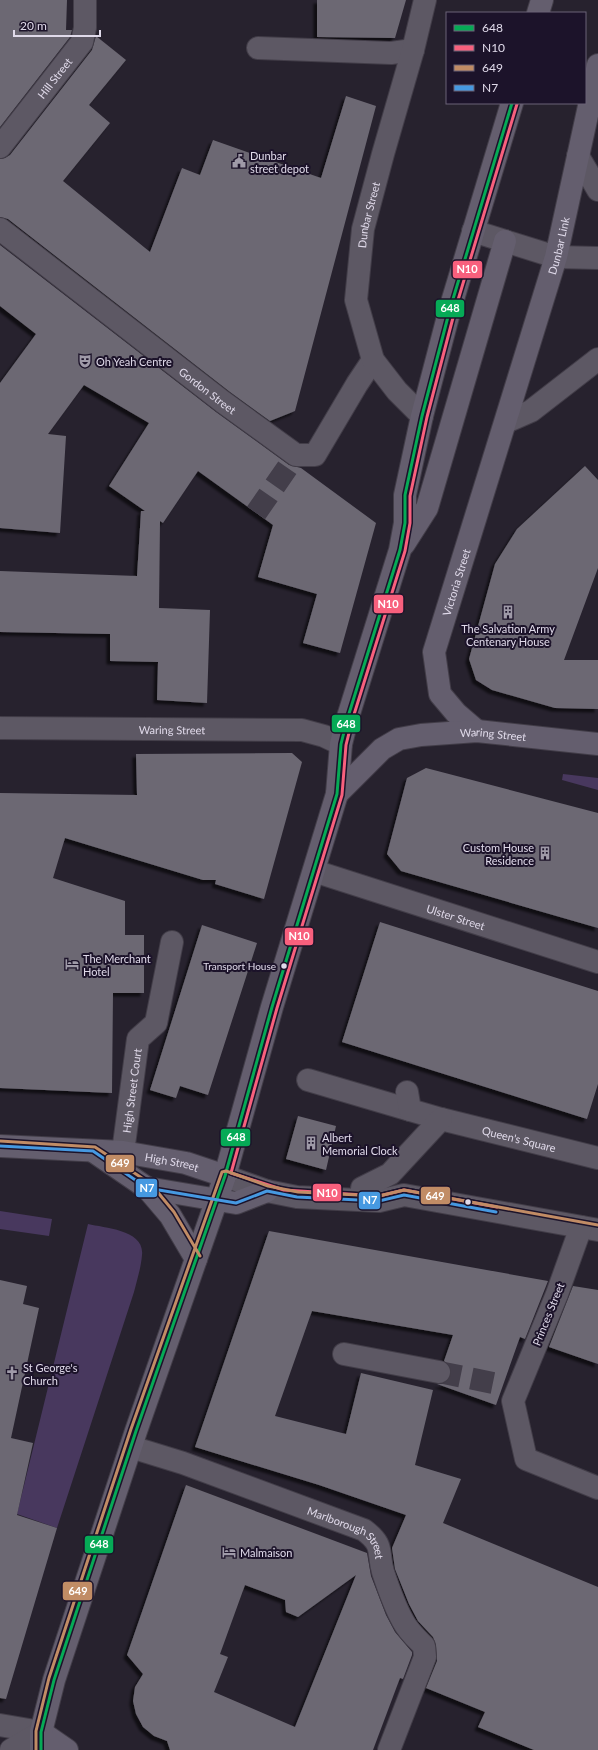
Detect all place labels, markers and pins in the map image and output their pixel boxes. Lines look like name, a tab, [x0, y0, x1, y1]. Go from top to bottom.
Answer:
place label: Dunbar street depot	[250, 149, 309, 175]
public building icon: Dunbar street depot	[231, 153, 247, 169]
theatre icon: Oh Yeah Centre	[77, 353, 93, 369]
place label: Oh Yeah Centre	[96, 355, 172, 368]
building icon: The Salvation Army Centenary House	[500, 604, 516, 620]
place label: The Salvation Army Centenary House	[461, 622, 555, 648]
place label: Custom House Residence	[463, 841, 534, 867]
building icon: Custom House Residence	[537, 845, 553, 861]
place label: The Merchant Hotel	[83, 952, 151, 978]
hotel icon: The Merchant Hotel	[64, 956, 80, 972]
place label: Transport House	[203, 960, 276, 972]
marker: Transport House	[279, 961, 289, 971]
place label: Albert Memorial Clock	[322, 1131, 398, 1157]
building icon: Albert Memorial Clock	[303, 1135, 319, 1151]
unlabelled marker	[463, 1197, 473, 1207]
place label: St George's Church	[23, 1361, 78, 1387]
church icon: St George's Church	[4, 1365, 20, 1381]
hotel icon: Malmaison	[221, 1544, 237, 1560]
place label: Malmaison	[240, 1546, 292, 1559]

